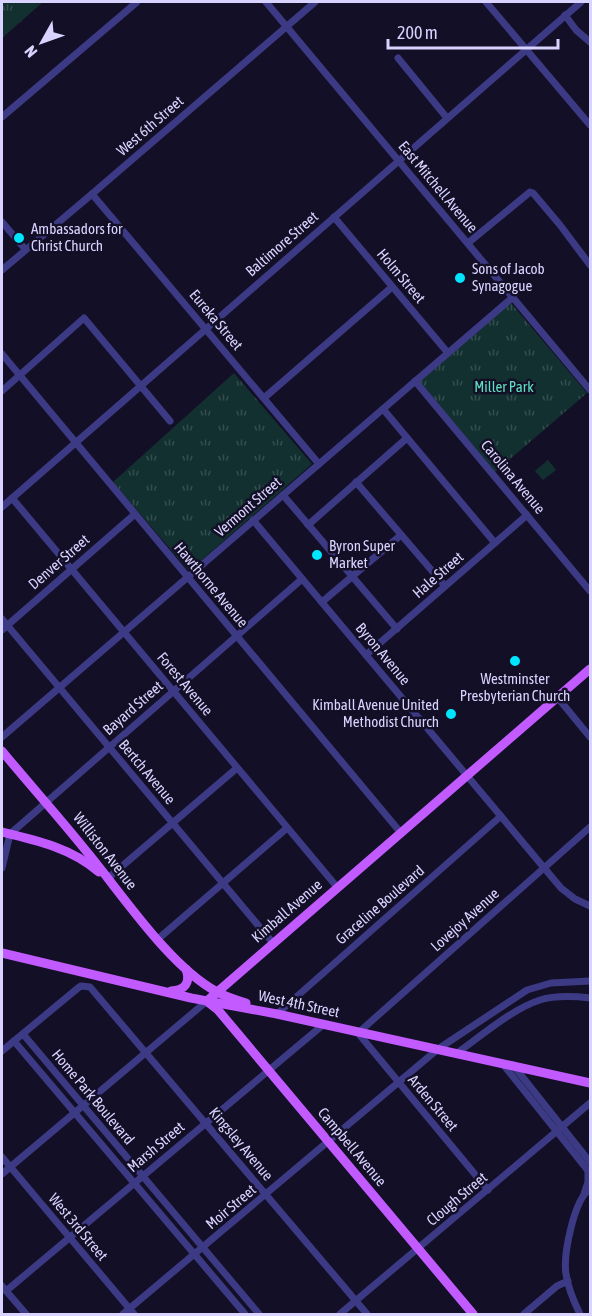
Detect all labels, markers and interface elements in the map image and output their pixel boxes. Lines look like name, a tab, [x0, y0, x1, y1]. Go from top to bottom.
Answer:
north arrow	[12, 12, 72, 72]
scale bar	[388, 12, 558, 50]
text: 200 m	[397, 22, 438, 43]
text: N	[21, 42, 40, 61]
street label: West 6th Street	[113, 92, 186, 159]
street label: East Mitchell Avenue	[395, 138, 482, 236]
street label: Baltimore Street	[242, 208, 321, 280]
place label: Ambassadors for Christ Church	[31, 220, 123, 254]
marker: Ambassadors for Christ Church	[12, 231, 26, 245]
street label: Holm Street	[374, 245, 429, 306]
place label: Sons of Jacob Synagogue	[472, 260, 545, 294]
marker: Sons of Jacob Synagogue	[453, 271, 467, 285]
street label: Eureka Street	[186, 286, 246, 353]
park label: Miller Park	[474, 378, 534, 395]
street label: Carolina Avenue	[478, 437, 549, 517]
street label: Vermont Street	[211, 473, 284, 540]
street label: Denver Street	[25, 531, 92, 593]
place label: Byron Super Market	[329, 537, 396, 571]
street label: Hawthorne Avenue	[171, 539, 252, 631]
marker: Byron Super Market	[310, 548, 324, 562]
street label: Hale Street	[409, 548, 466, 601]
street label: Byron Avenue	[353, 619, 414, 688]
street label: Forest Avenue	[154, 649, 217, 719]
marker: Westminster Presbyterian Church	[508, 654, 522, 668]
place label: Westminster Presbyterian Church	[460, 670, 570, 704]
street label: Bayard Street	[99, 677, 166, 738]
place label: Kimball Avenue United Methodist Church	[312, 696, 439, 730]
marker: Kimball Avenue United Methodist Church	[444, 707, 458, 721]
street label: Bertch Avenue	[116, 736, 179, 807]
street label: Williston Avenue	[70, 809, 141, 893]
street label: Graceline Boulevard	[332, 862, 427, 948]
street label: Kimball Avenue	[248, 875, 325, 946]
street label: Lovejoy Avenue	[427, 885, 502, 955]
street label: West 4th Street	[257, 987, 341, 1020]
street label: Home Park Boulevard	[49, 1046, 138, 1148]
street label: Arden Street	[405, 1071, 462, 1134]
street label: Kingsley Avenue	[206, 1104, 277, 1184]
street label: Campbell Avenue	[315, 1104, 390, 1189]
street label: Marsh Street	[124, 1118, 188, 1175]
street label: Clough Street	[423, 1168, 490, 1229]
street label: Moir Street	[202, 1181, 259, 1232]
street label: West 3rd Street	[45, 1190, 111, 1264]

